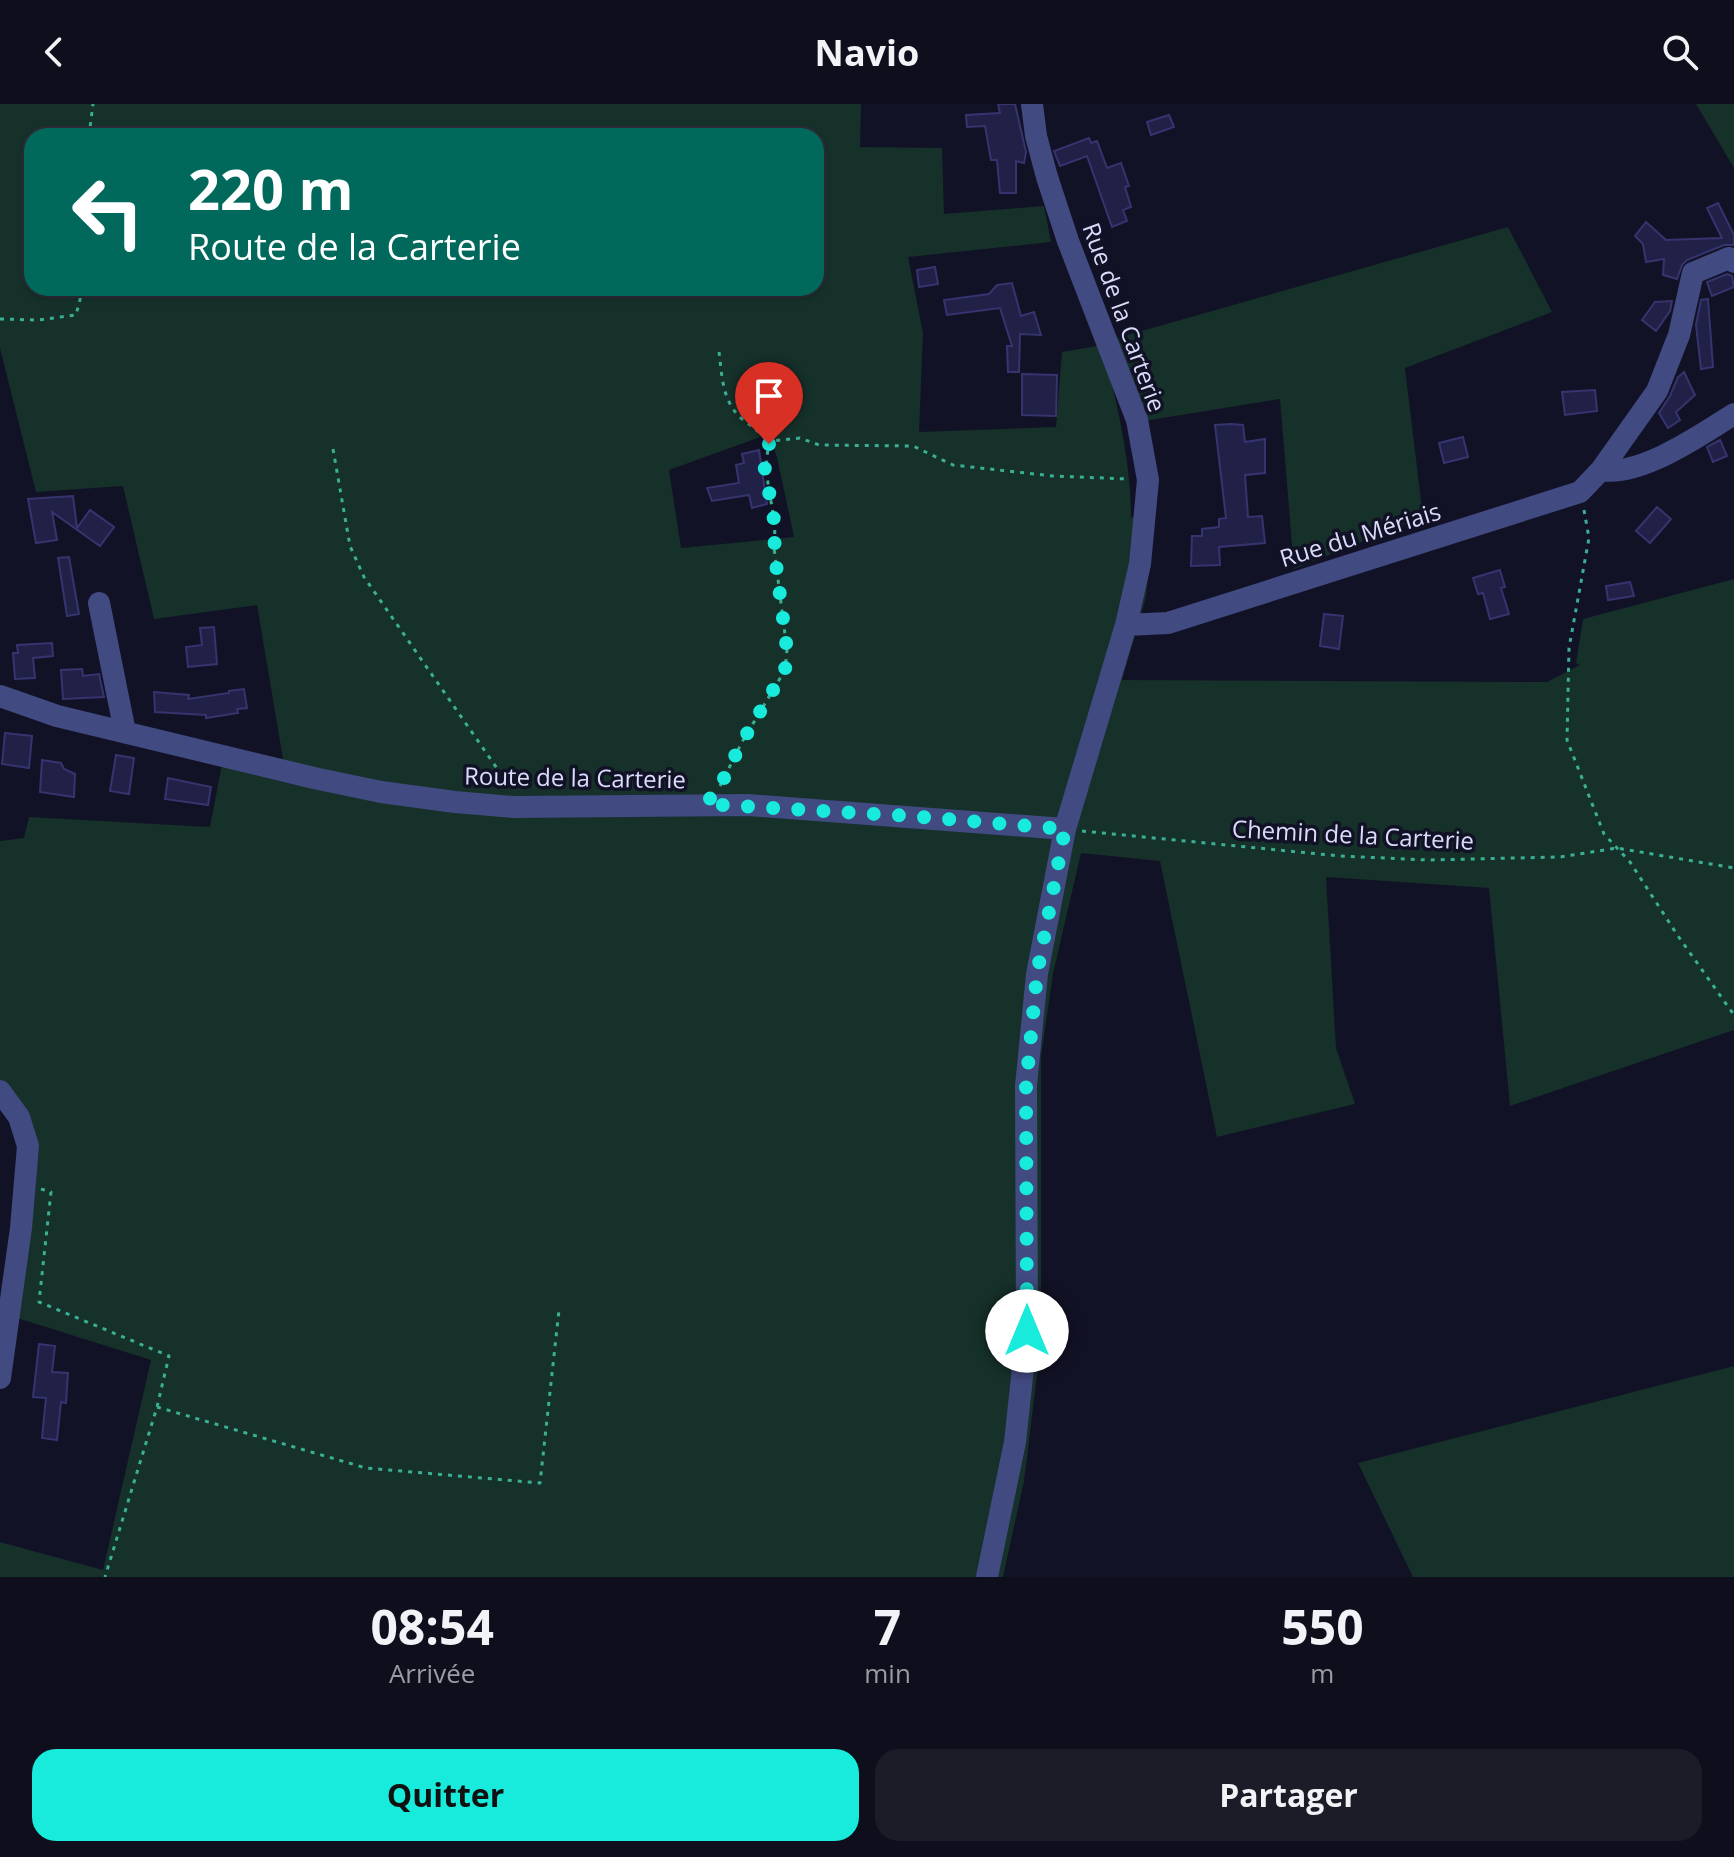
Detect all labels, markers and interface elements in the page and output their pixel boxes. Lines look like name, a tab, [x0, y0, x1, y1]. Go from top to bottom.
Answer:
text: Navio	[815, 28, 919, 77]
icon: back	[32, 30, 76, 74]
icon: search	[1658, 30, 1702, 74]
text: 220 m	[188, 150, 354, 226]
icon: left	[56, 160, 160, 264]
street label: Rue de la Carterie	[1075, 218, 1175, 416]
text: Route de la Carterie	[188, 222, 521, 271]
pin	[735, 362, 803, 444]
icon: arrive	[747, 374, 791, 418]
street label: Rue du Mériais	[1275, 494, 1445, 574]
street label: Route de la Carterie	[464, 759, 686, 795]
street label: Chemin de la Carterie	[1231, 811, 1475, 857]
position arrow	[985, 1289, 1069, 1373]
text: 08:54	[370, 1594, 494, 1659]
text: 7	[874, 1594, 901, 1659]
text: 550	[1281, 1594, 1364, 1659]
text: Arrivée	[389, 1655, 475, 1691]
text: min	[864, 1655, 911, 1691]
text: m	[1310, 1655, 1334, 1691]
button: Quitter	[32, 1749, 859, 1841]
button: Partager	[875, 1749, 1702, 1841]

